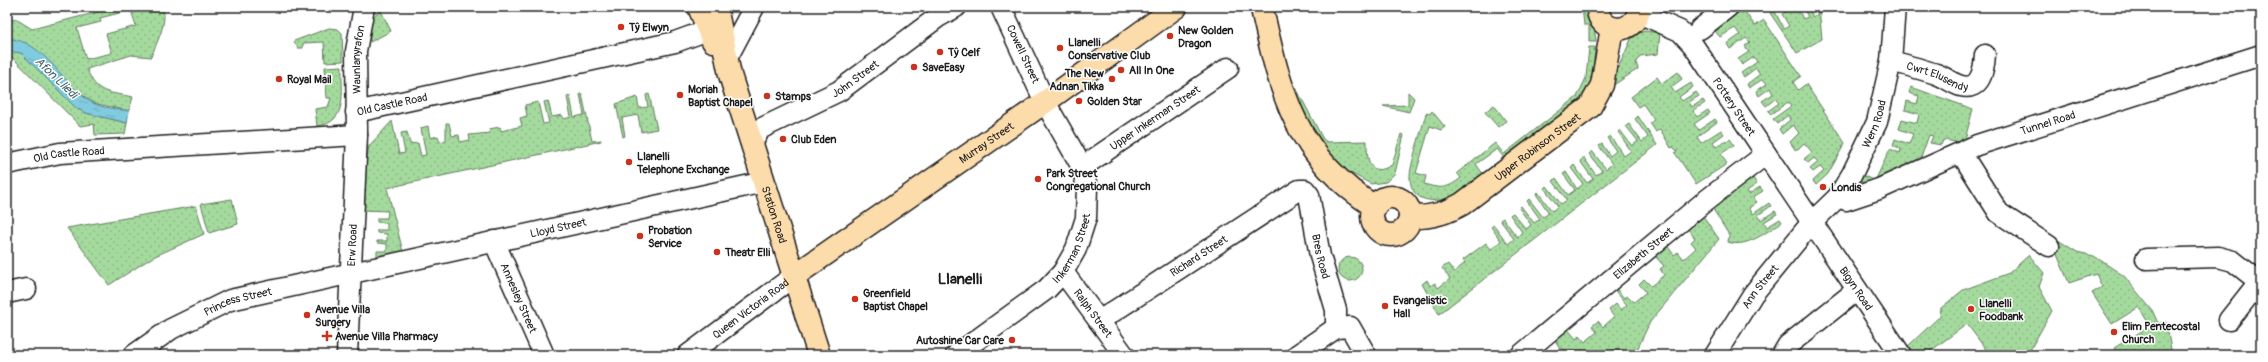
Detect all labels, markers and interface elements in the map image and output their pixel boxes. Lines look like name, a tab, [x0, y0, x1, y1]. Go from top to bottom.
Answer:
place label: Tŷ Elwyn	[628, 21, 669, 34]
marker: Tŷ Elwyn	[616, 22, 626, 32]
street label: Cowell Street	[1004, 23, 1042, 86]
street label: Waunlanyrafon	[349, 24, 367, 94]
place label: New Golden Dragon	[1178, 24, 1233, 50]
marker: New Golden Dragon	[1165, 31, 1175, 41]
place label: Llanelli Conservative Club	[1068, 36, 1151, 62]
marker: Llanelli Conservative Club	[1055, 43, 1065, 53]
place label: Tŷ Celf	[947, 46, 981, 59]
marker: Tŷ Celf	[935, 47, 945, 57]
water label: Afon Lliedi	[32, 54, 82, 103]
street label: John Street	[830, 57, 882, 100]
street label: Cwrt Elusendy	[1905, 59, 1969, 93]
place label: SaveEasy	[922, 61, 965, 74]
marker: SaveEasy	[909, 62, 919, 72]
place label: All In One	[1129, 64, 1175, 77]
marker: All In One	[1116, 65, 1126, 75]
place label: The New Adnan Tikka	[1049, 67, 1105, 93]
place label: Royal Mail	[287, 73, 332, 86]
marker: Royal Mail	[274, 74, 284, 84]
marker: The New Adnan Tikka	[1107, 74, 1117, 84]
street label: Pottery Street	[1710, 75, 1759, 139]
street label: Upper Inkerman Street	[1107, 82, 1203, 153]
place label: Moriah Baptist Chapel	[688, 83, 753, 109]
street label: Old Castle Road	[356, 90, 429, 118]
marker: Moriah Baptist Chapel	[675, 90, 685, 100]
place label: Stamps	[775, 90, 811, 103]
marker: Stamps	[762, 91, 772, 101]
place label: Golden Star	[1087, 95, 1143, 108]
marker: Golden Star	[1074, 96, 1084, 106]
street label: Wern Road	[1859, 99, 1888, 150]
street label: Tunnel Road	[2019, 108, 2077, 137]
street label: Upper Robinson Street	[1492, 110, 1583, 184]
street label: Murray Street	[957, 119, 1017, 166]
place label: Club Eden	[791, 133, 836, 146]
marker: Club Eden	[778, 134, 788, 144]
street label: Old Castle Road	[32, 144, 105, 165]
place label: Llanelli Telephone Exchange	[636, 150, 730, 176]
marker: Llanelli Telephone Exchange	[624, 157, 634, 167]
place label: Park Street Congregational Church	[1046, 167, 1150, 193]
marker: Park Street Congregational Church	[1033, 174, 1043, 184]
place label: Londis	[1831, 181, 1862, 194]
marker: Londis	[1818, 182, 1828, 192]
street label: Station Road	[759, 184, 790, 245]
street label: Inkerman Street	[1049, 213, 1093, 286]
street label: Lloyd Street	[529, 215, 588, 240]
street label: Erw Road	[345, 224, 359, 267]
place label: Probation Service	[648, 224, 692, 250]
street label: Elizabeth Street	[1610, 224, 1676, 282]
marker: Probation Service	[635, 231, 645, 241]
street label: Richard Street	[1168, 232, 1230, 279]
street label: Bres Road	[1310, 233, 1333, 280]
place label: Theatr Elli	[724, 246, 770, 259]
marker: Theatr Elli	[712, 247, 722, 257]
street label: Annesley Street	[498, 261, 540, 335]
street label: Ann Street	[1739, 262, 1781, 311]
street label: Bigyn Road	[1837, 264, 1876, 313]
district label: Llanelli	[938, 270, 982, 289]
street label: Queen Victoria Road	[710, 276, 791, 341]
street label: Princess Street	[202, 284, 274, 318]
street label: Ralph Street	[1071, 286, 1116, 340]
place label: Greenfield Baptist Chapel	[863, 287, 928, 313]
marker: Greenfield Baptist Chapel	[850, 294, 860, 304]
place label: Evangelistic Hall	[1393, 294, 1448, 320]
place label: Llanelli Foodbank	[1979, 297, 2024, 323]
marker: Evangelistic Hall	[1380, 301, 1390, 311]
place label: Avenue Villa Surgery	[315, 303, 370, 329]
marker: Llanelli Foodbank	[1966, 304, 1976, 314]
marker: Avenue Villa Surgery	[302, 310, 312, 320]
place label: Elim Pentecostal Church	[2122, 320, 2200, 346]
marker: Elim Pentecostal Church	[2109, 327, 2119, 337]
place label: Avenue Villa Pharmacy	[335, 330, 438, 343]
marker: Avenue Villa Pharmacy	[322, 331, 332, 341]
place label: Autoshine Car Care	[916, 334, 1005, 347]
marker: Autoshine Car Care	[1007, 335, 1017, 345]

